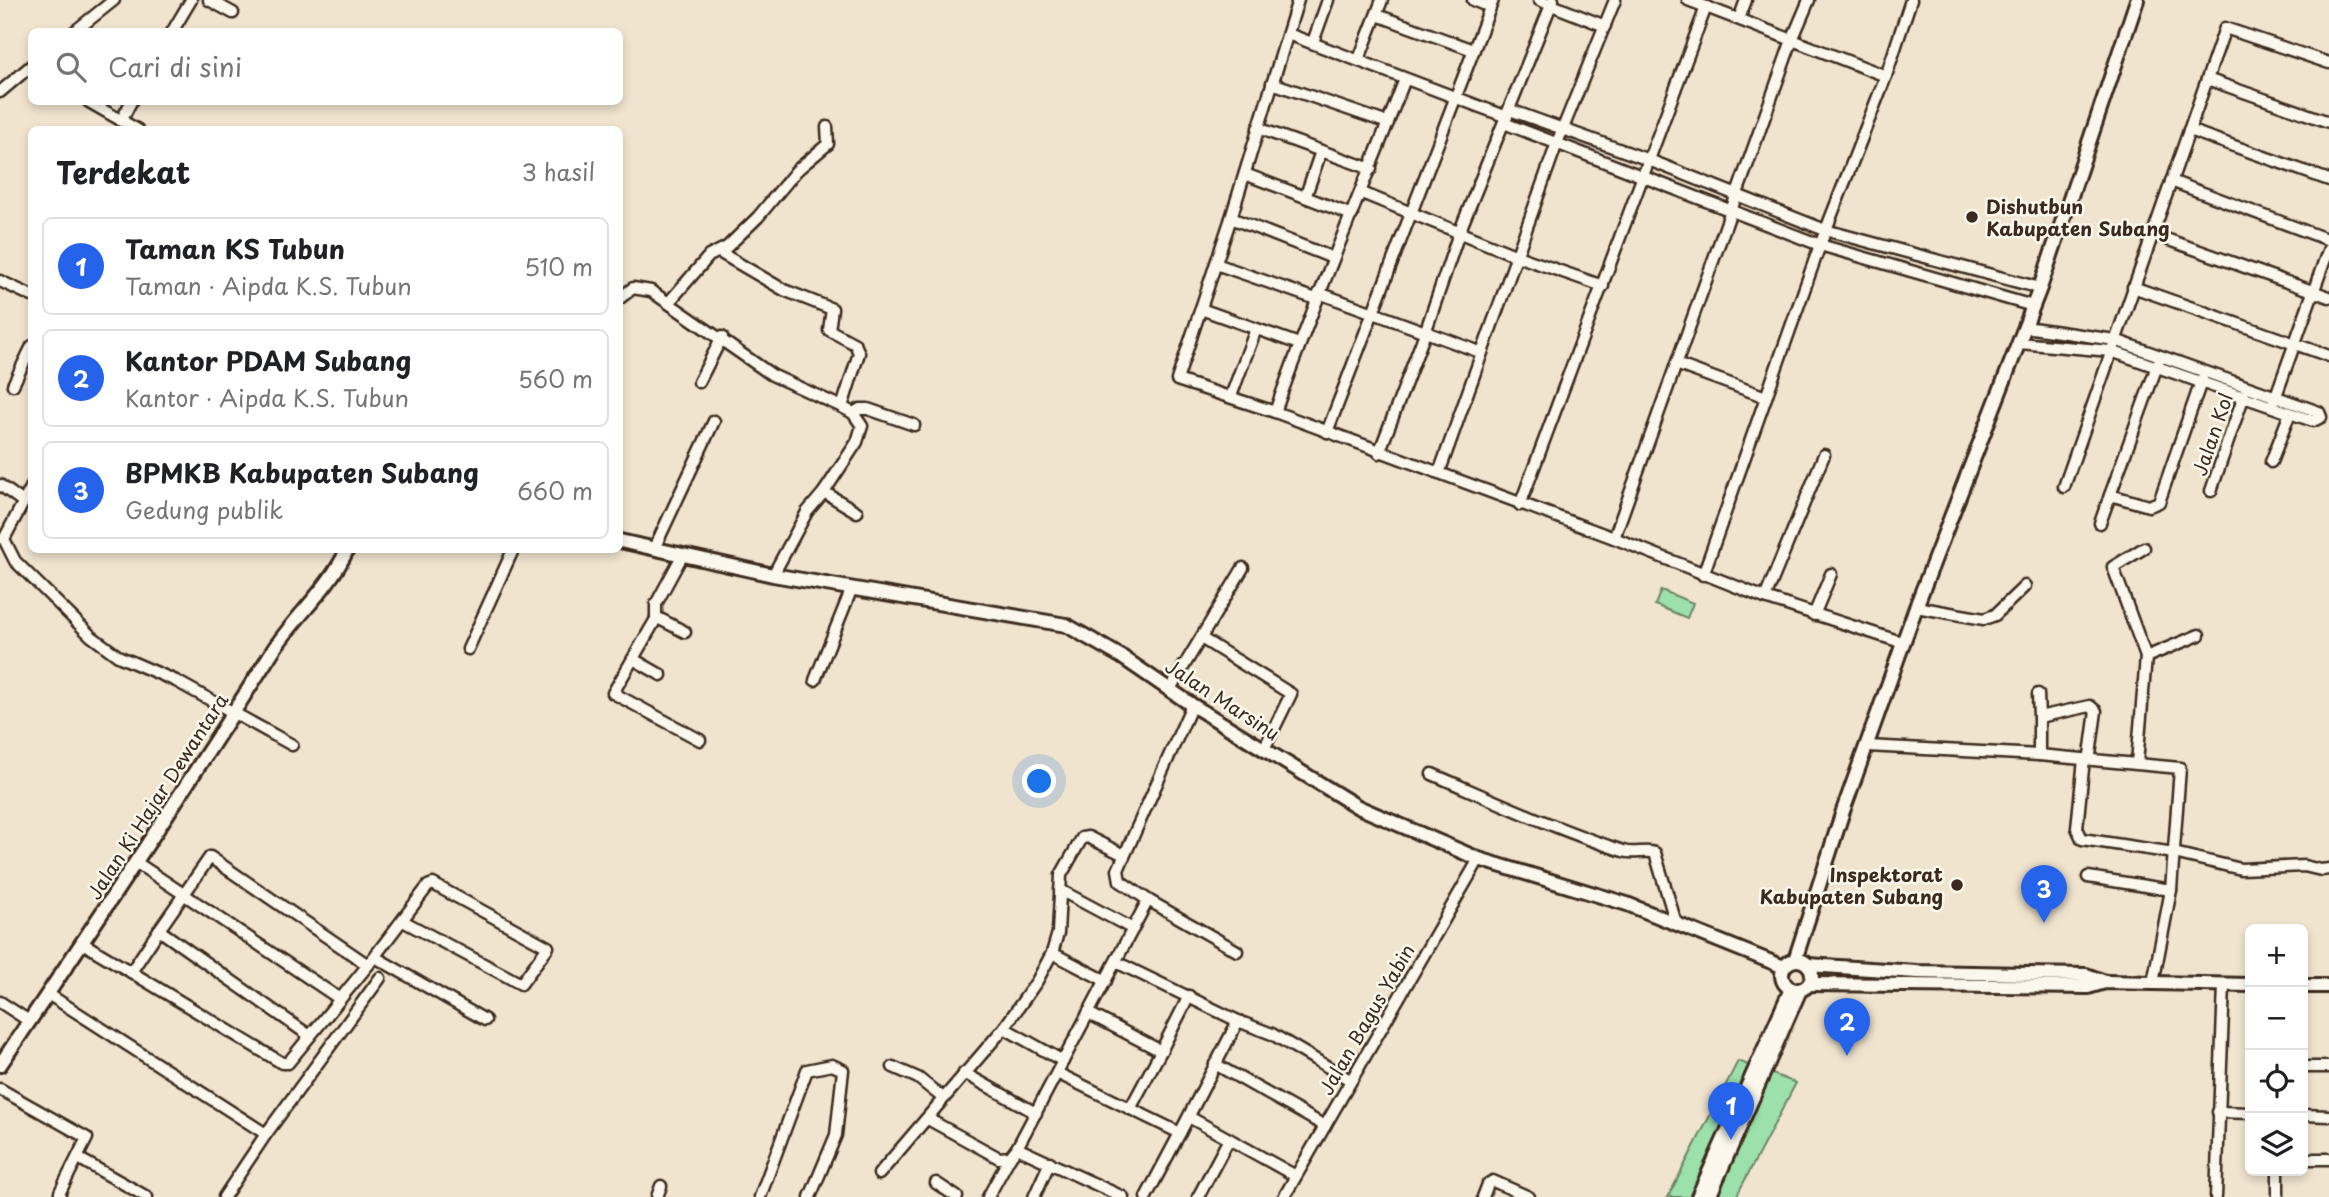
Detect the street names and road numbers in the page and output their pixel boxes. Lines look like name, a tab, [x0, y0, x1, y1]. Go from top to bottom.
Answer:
street label: Jalan Kol	[2185, 389, 2239, 479]
street label: Jalan Marsinu	[1160, 652, 1286, 746]
street label: Jalan Ki Hajar Dewantara	[80, 688, 234, 904]
street label: Jalan Bagus Yabin	[1311, 938, 1421, 1100]

